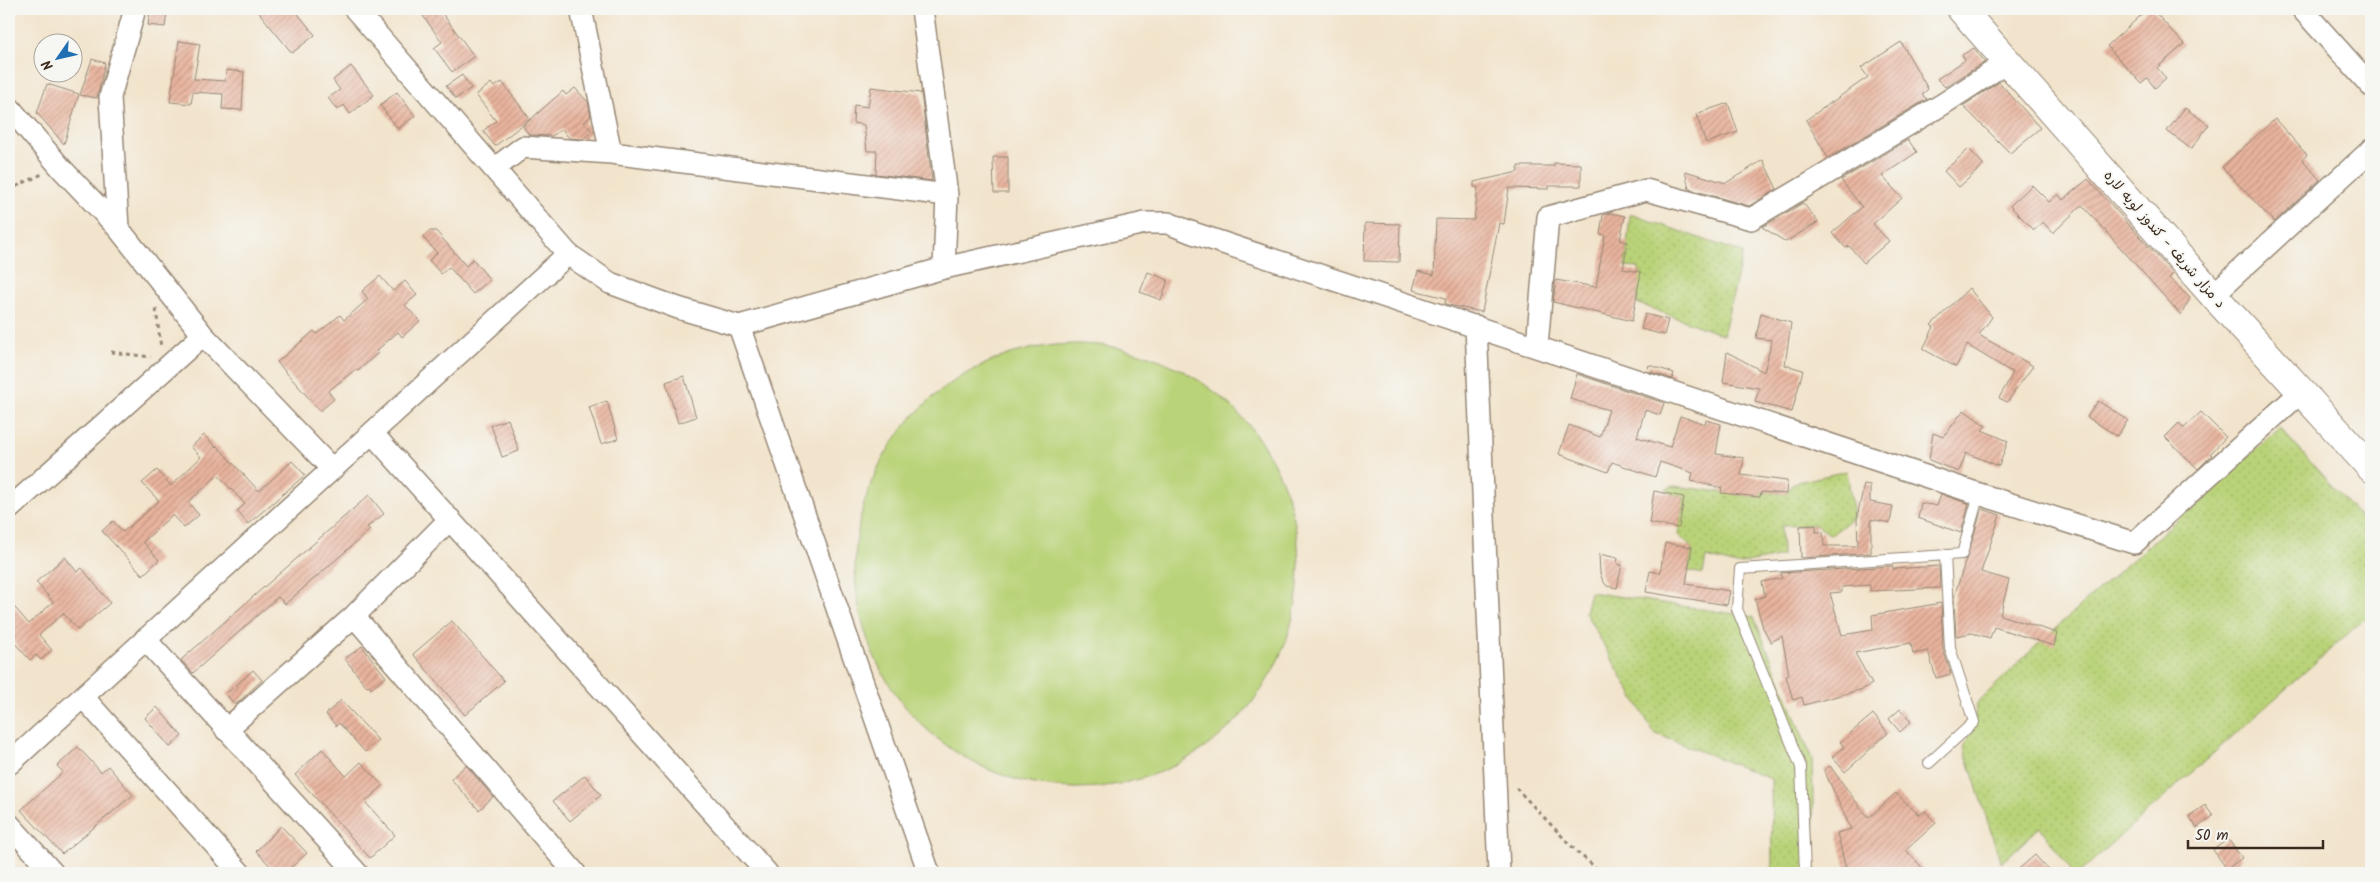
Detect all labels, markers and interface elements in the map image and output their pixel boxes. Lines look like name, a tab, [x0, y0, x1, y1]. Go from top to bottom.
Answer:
north arrow	[32, 32, 82, 82]
text: N	[36, 55, 60, 75]
street label: د مزار شریف - کندوز لویه لاره	[2098, 166, 2231, 314]
scale bar	[2188, 817, 2322, 849]
text: 50 m	[2195, 824, 2229, 848]

